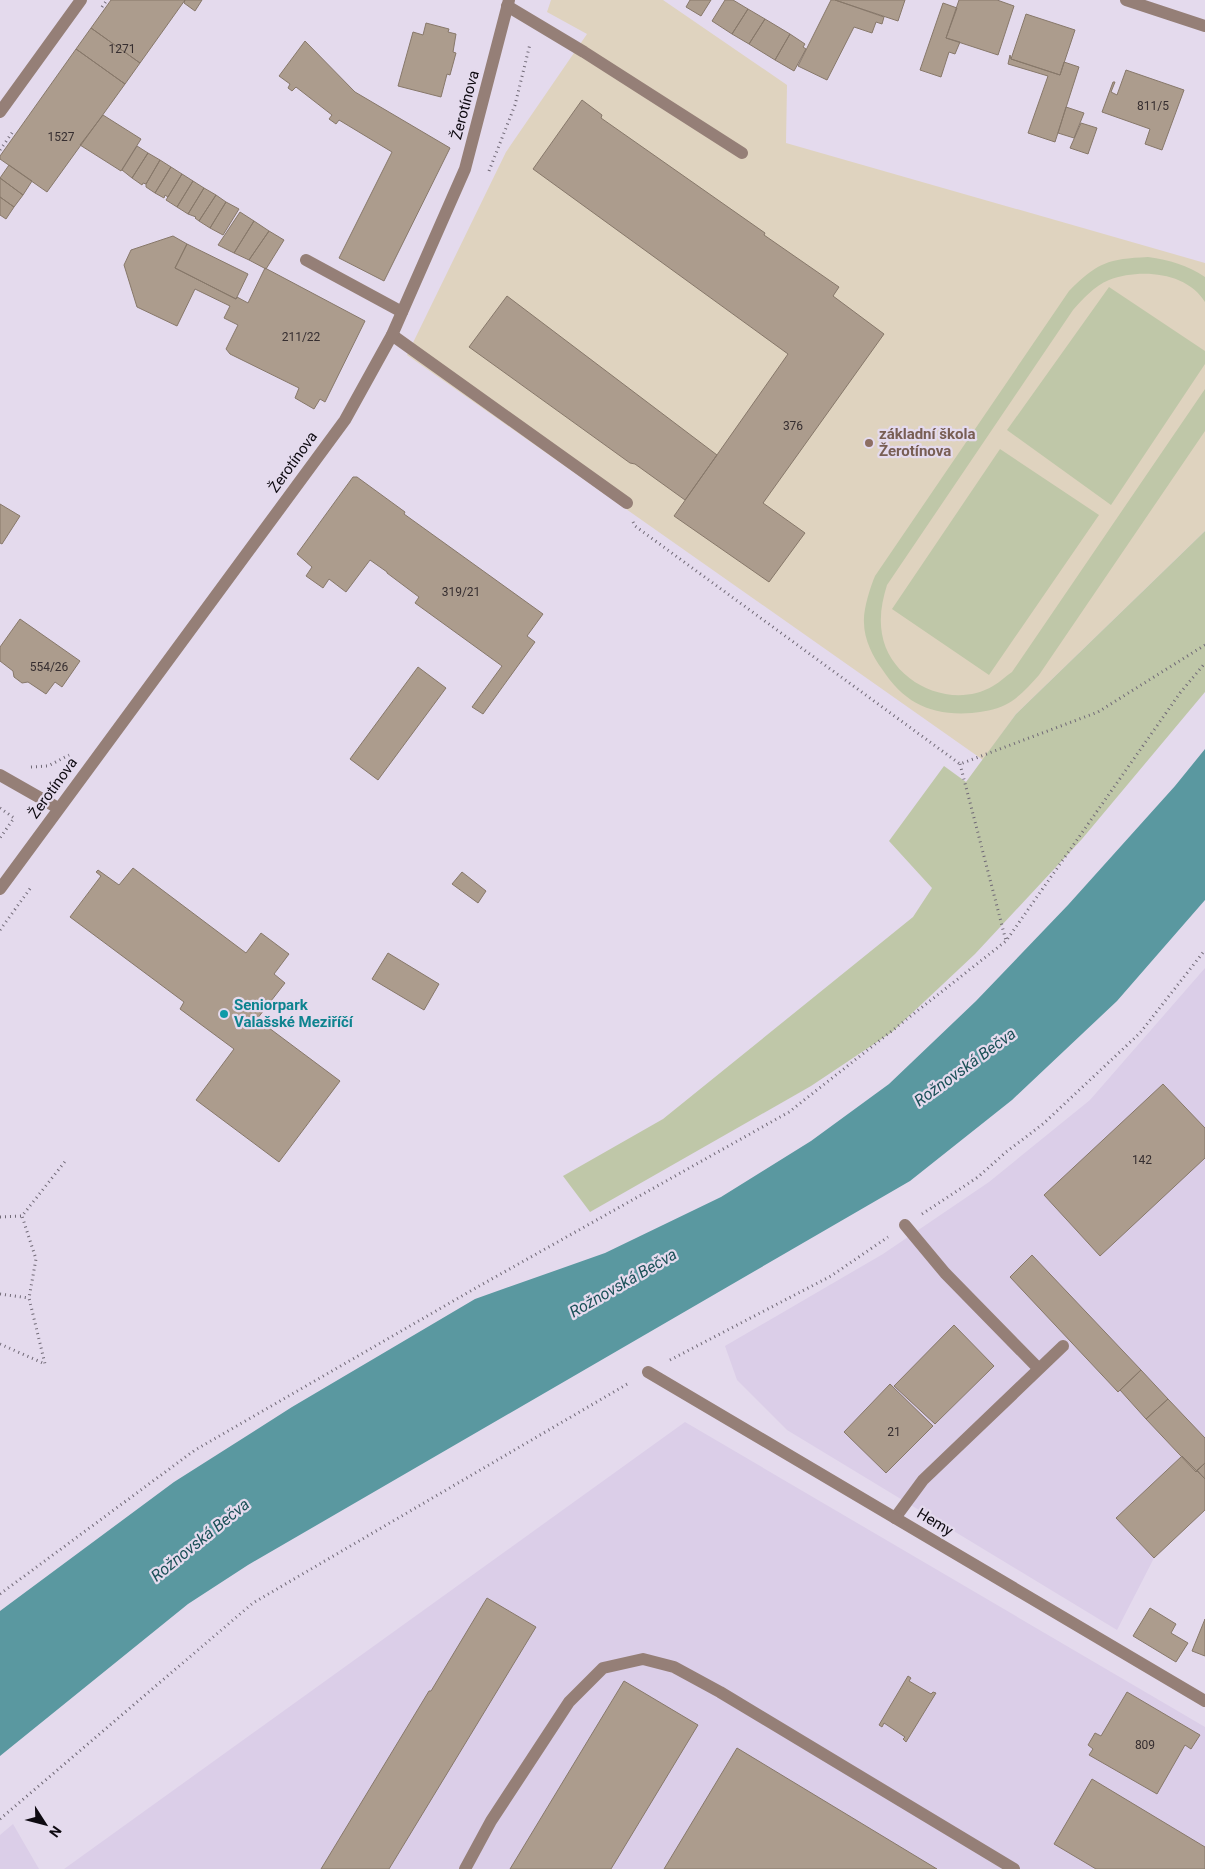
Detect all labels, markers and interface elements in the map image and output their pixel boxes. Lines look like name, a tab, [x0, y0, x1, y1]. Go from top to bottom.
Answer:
house number: 1271	[109, 42, 135, 56]
street label: Žerotínova	[447, 68, 483, 142]
house number: 811/5	[1137, 99, 1169, 113]
house number: 1527	[48, 130, 75, 144]
house number: 211/22	[282, 330, 321, 344]
house number: 376	[783, 419, 803, 433]
place label: základní škola Žerotínova	[879, 425, 976, 460]
street label: Žerotínova	[265, 428, 321, 496]
marker: základní škola Žerotínova	[863, 437, 875, 449]
house number: 319/21	[442, 585, 480, 599]
house number: 554/26	[30, 660, 69, 674]
street label: Žerotínova	[25, 754, 81, 822]
place label: Seniorpark Valašské Meziříčí	[234, 996, 354, 1031]
marker: Seniorpark Valašské Meziříčí	[218, 1008, 230, 1020]
water label: Rožnovská Bečva	[910, 1024, 1020, 1110]
house number: 142	[1132, 1153, 1152, 1167]
water label: Rožnovská Bečva	[566, 1245, 680, 1321]
house number: 21	[887, 1425, 901, 1439]
water label: Rožnovská Bečva	[147, 1495, 253, 1585]
street label: Hemy	[914, 1504, 956, 1540]
house number: 809	[1135, 1738, 1155, 1752]
north arrow	[20, 1799, 70, 1849]
text: N	[46, 1823, 65, 1840]

